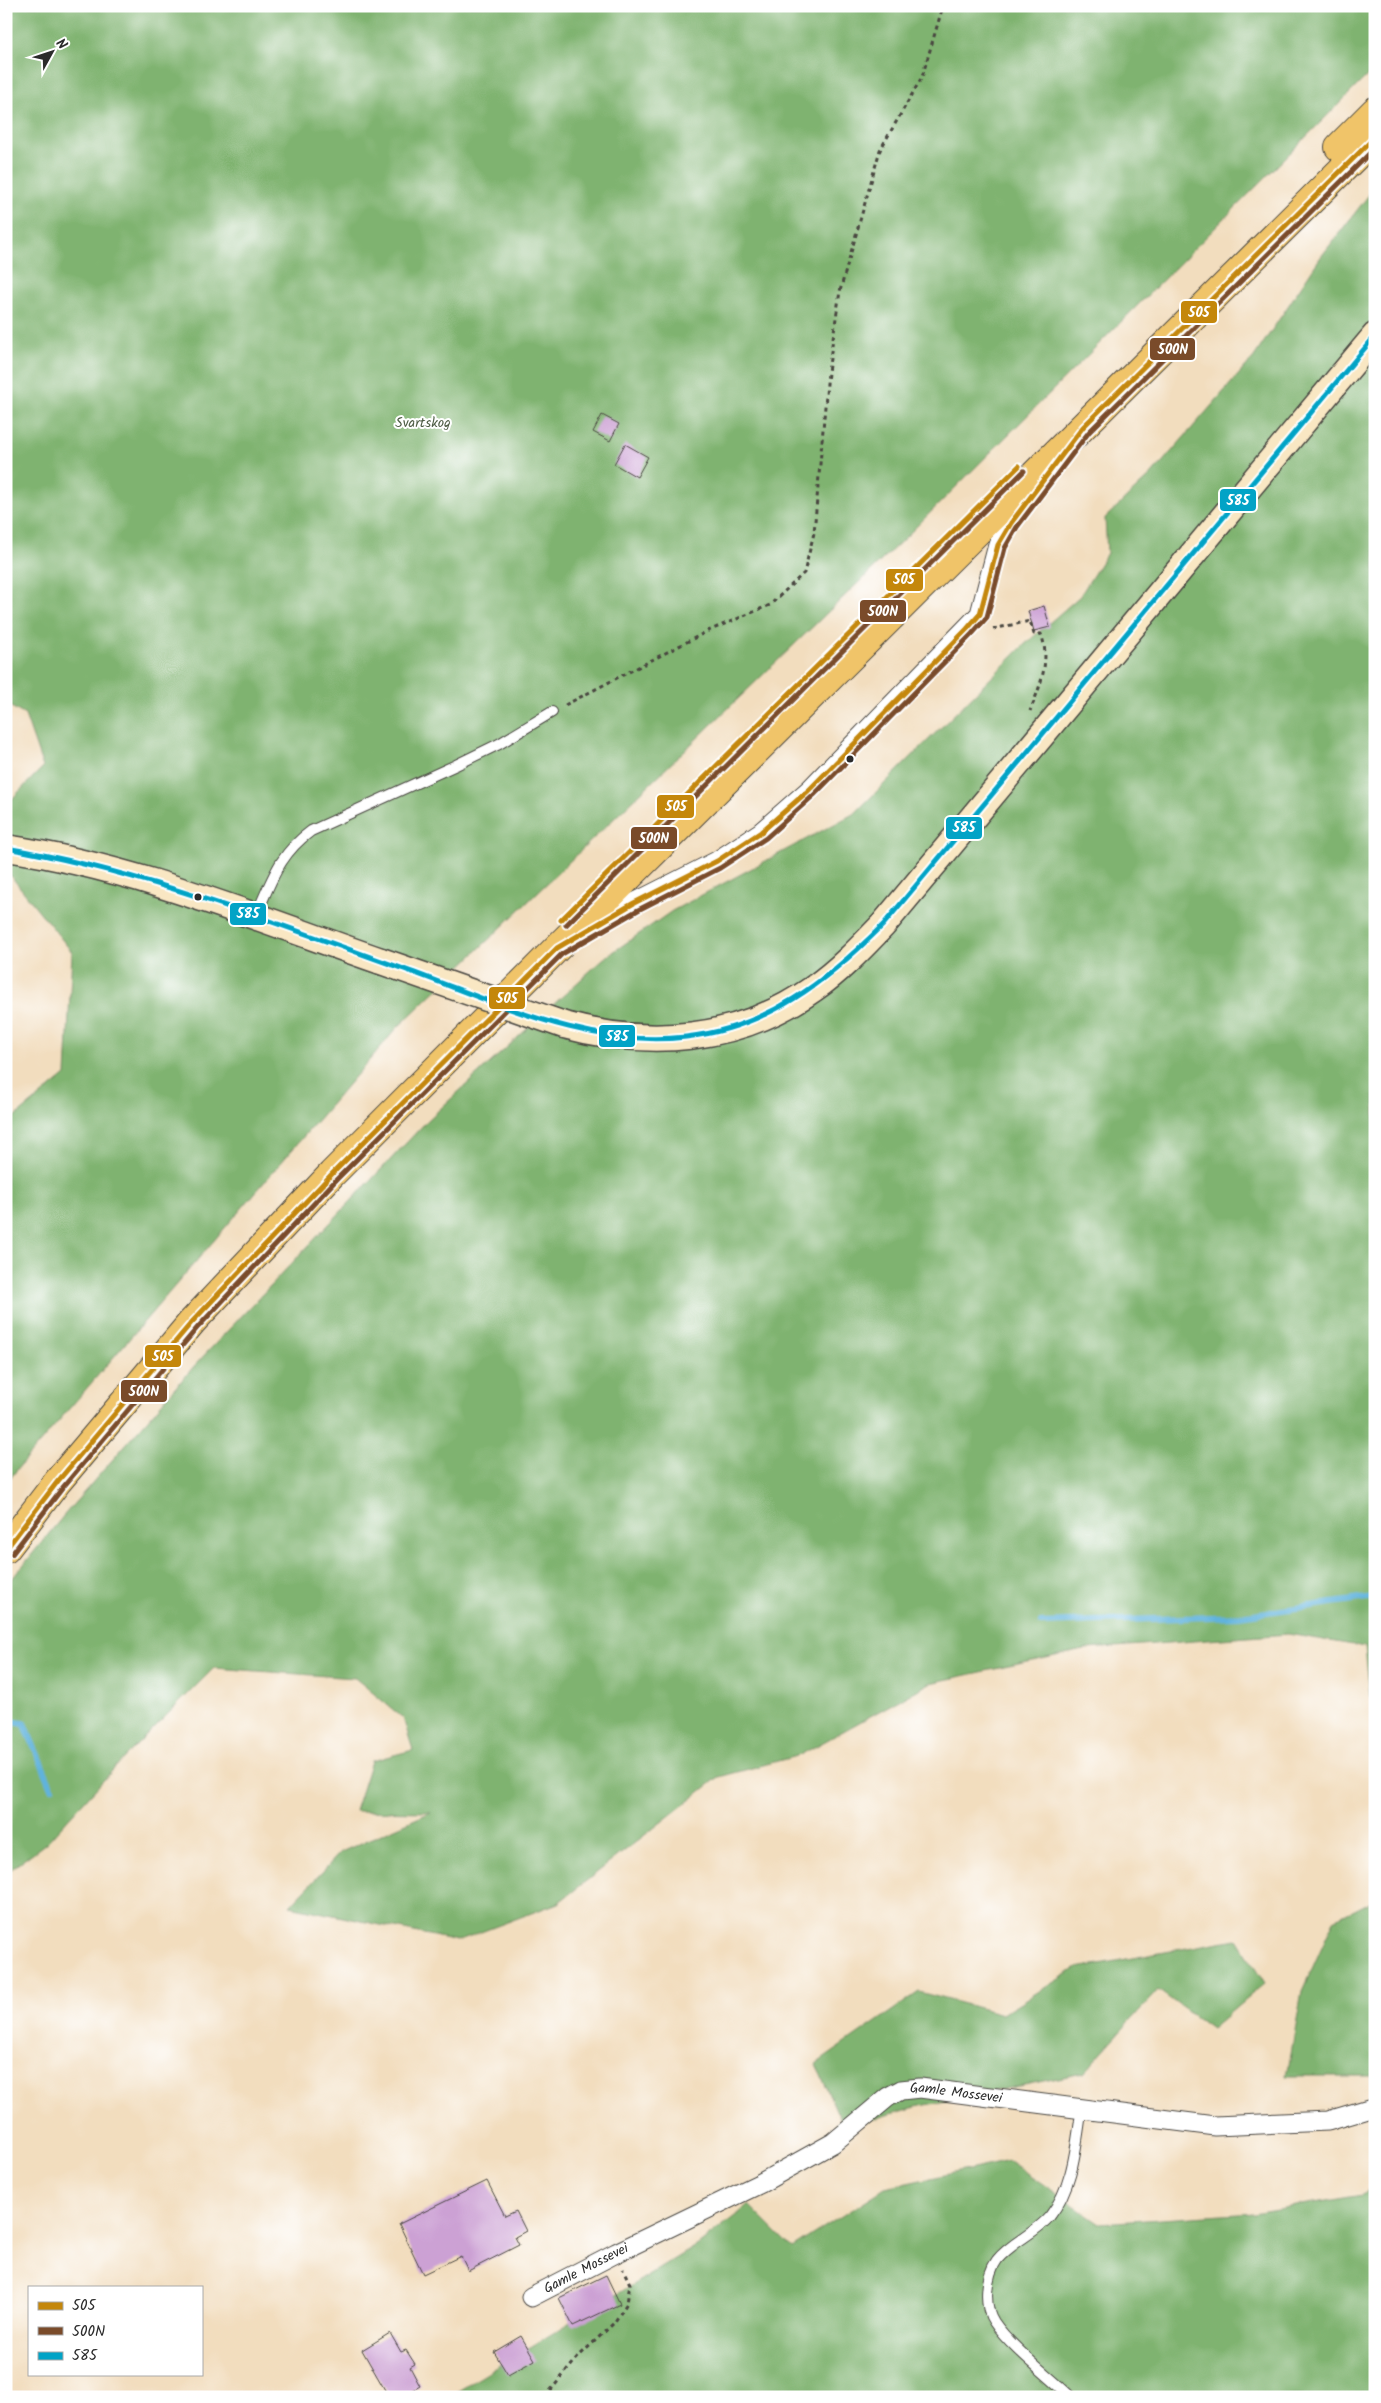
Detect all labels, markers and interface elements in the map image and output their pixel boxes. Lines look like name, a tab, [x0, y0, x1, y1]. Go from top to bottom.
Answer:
north arrow	[28, 28, 78, 78]
text: N	[50, 34, 73, 55]
line badge: 505	[1180, 300, 1218, 324]
text: 505	[1187, 302, 1212, 324]
line badge: 500N	[1149, 337, 1196, 361]
text: 500N	[1157, 339, 1188, 361]
park label: Svartskog	[395, 412, 451, 434]
line badge: 585	[1219, 488, 1257, 512]
text: 585	[1226, 490, 1251, 512]
line badge: 505	[885, 568, 924, 592]
text: 505	[892, 569, 917, 591]
line badge: 500N	[859, 599, 907, 623]
text: 500N	[867, 601, 898, 623]
unlabelled marker	[845, 754, 855, 764]
line badge: 505	[656, 794, 695, 819]
text: 505	[664, 796, 689, 818]
line badge: 585	[945, 816, 983, 840]
text: 585	[952, 817, 977, 839]
line badge: 500N	[630, 826, 678, 850]
text: 500N	[638, 828, 669, 850]
unlabelled marker	[193, 892, 203, 902]
line badge: 585	[229, 902, 267, 926]
text: 585	[236, 903, 261, 925]
line badge: 505	[488, 986, 526, 1010]
text: 505	[495, 988, 520, 1010]
line badge: 585	[598, 1024, 636, 1048]
text: 585	[605, 1026, 630, 1048]
line badge: 505	[144, 1344, 182, 1368]
text: 505	[151, 1346, 176, 1368]
line badge: 500N	[120, 1379, 168, 1403]
text: 500N	[128, 1381, 159, 1403]
street label: Gamle Mossevei	[909, 2077, 1004, 2110]
street label: Gamle Mossevei	[540, 2237, 633, 2300]
legend	[28, 2286, 202, 2376]
text: 505	[72, 2294, 97, 2318]
text: 500N	[72, 2320, 105, 2344]
text: 585	[72, 2344, 98, 2368]

